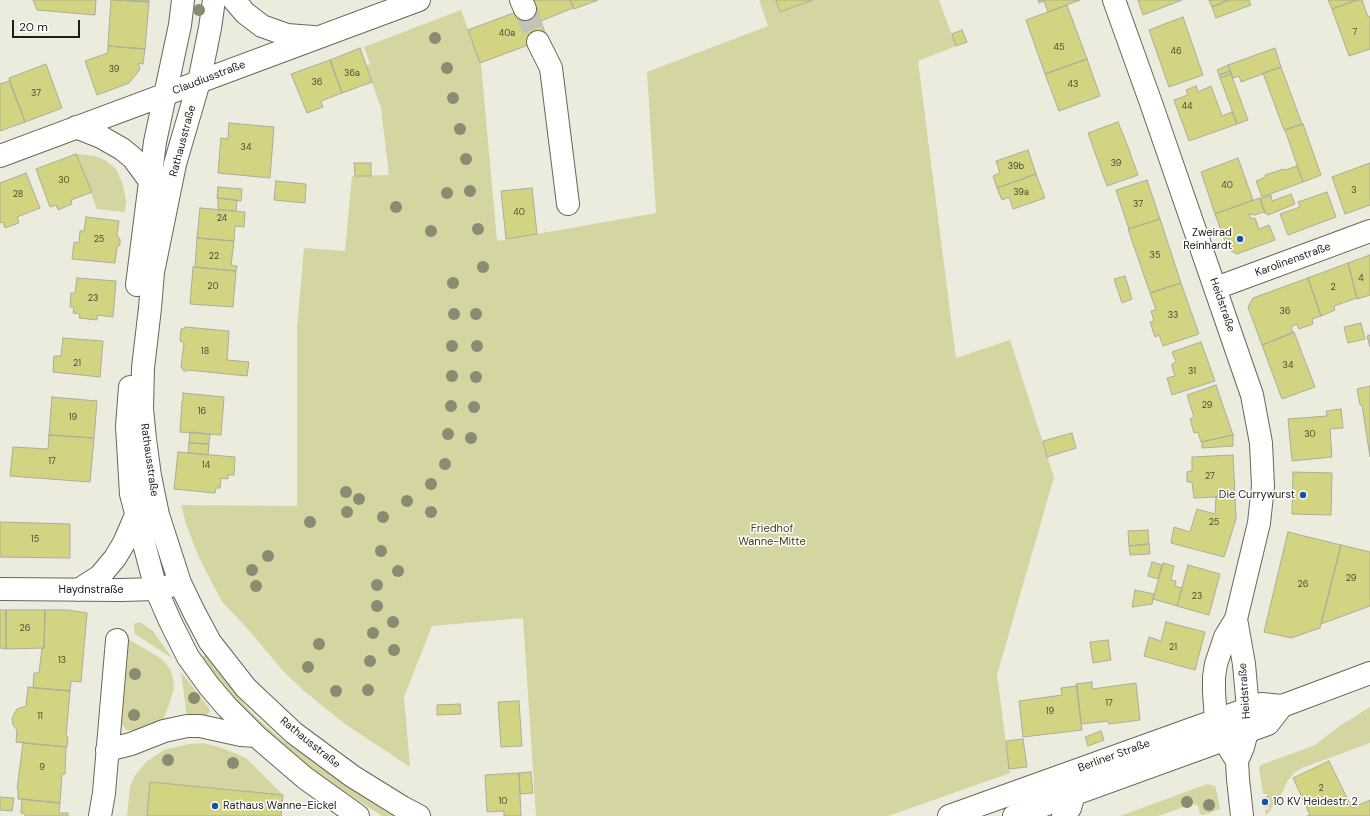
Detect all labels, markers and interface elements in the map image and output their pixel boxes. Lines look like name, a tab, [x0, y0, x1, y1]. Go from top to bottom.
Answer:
scale bar	[14, 12, 82, 38]
text: 20 m	[19, 19, 48, 35]
house number: 7	[1353, 28, 1357, 38]
house number: 40a	[499, 29, 515, 39]
house number: 45	[1054, 43, 1064, 53]
house number: 46	[1170, 47, 1182, 57]
street label: Claudiusstraße	[171, 58, 247, 98]
house number: 39	[109, 65, 119, 75]
house number: 36a	[344, 69, 360, 79]
house number: 36	[312, 78, 322, 88]
house number: 43	[1068, 80, 1078, 90]
house number: 37	[31, 89, 41, 99]
house number: 44	[1182, 102, 1192, 112]
street label: Rathausstraße	[167, 104, 199, 178]
house number: 34	[241, 143, 251, 153]
house number: 39	[1111, 159, 1121, 169]
house number: 39b	[1008, 162, 1024, 172]
house number: 30	[58, 176, 70, 186]
house number: 40	[1221, 181, 1233, 191]
house number: 3	[1351, 186, 1357, 196]
house number: 39a	[1013, 188, 1029, 198]
house number: 28	[13, 190, 23, 200]
house number: 37	[1133, 200, 1143, 210]
house number: 40	[513, 208, 525, 218]
house number: 24	[217, 214, 227, 224]
place label: Zweirad Reinhardt	[1183, 226, 1232, 252]
marker: Zweirad Reinhardt	[1235, 234, 1245, 244]
house number: 25	[94, 235, 104, 245]
street label: Karolinenstraße	[1253, 240, 1333, 280]
house number: 35	[1150, 251, 1160, 261]
house number: 22	[209, 252, 219, 262]
house number: 4	[1358, 274, 1364, 284]
street label: Heidstraße	[1207, 276, 1237, 334]
house number: 20	[207, 282, 219, 292]
house number: 2	[1330, 283, 1336, 293]
house number: 23	[88, 294, 98, 304]
house number: 36	[1280, 307, 1290, 317]
house number: 33	[1168, 311, 1178, 321]
house number: 18	[201, 347, 209, 357]
house number: 21	[73, 359, 81, 369]
house number: 34	[1283, 361, 1293, 371]
house number: 31	[1188, 367, 1196, 377]
house number: 29	[1202, 401, 1212, 411]
house number: 16	[198, 407, 206, 417]
house number: 19	[69, 413, 77, 423]
street label: Rathausstraße	[137, 423, 161, 497]
house number: 30	[1304, 430, 1316, 440]
house number: 17	[48, 457, 56, 467]
house number: 14	[202, 461, 210, 471]
house number: 27	[1205, 472, 1215, 482]
place label: Die Currywurst	[1219, 488, 1295, 502]
marker: Die Currywurst	[1298, 490, 1308, 500]
house number: 25	[1209, 518, 1219, 528]
park label: Friedhof Wanne-Mitte	[738, 522, 806, 548]
house number: 15	[31, 535, 39, 545]
house number: 29	[1346, 574, 1356, 584]
house number: 26	[1298, 580, 1308, 590]
street label: Haydnstraße	[58, 583, 124, 597]
house number: 23	[1192, 592, 1202, 602]
house number: 26	[20, 624, 30, 634]
house number: 21	[1169, 643, 1177, 653]
house number: 13	[58, 656, 66, 666]
street label: Heidstraße	[1236, 662, 1254, 720]
house number: 17	[1105, 699, 1113, 709]
house number: 19	[1046, 707, 1054, 717]
house number: 11	[37, 712, 43, 722]
street label: Rathausstraße	[277, 715, 343, 771]
street label: Berliner Straße	[1076, 737, 1152, 775]
house number: 9	[39, 763, 45, 773]
house number: 2	[1318, 784, 1324, 794]
place label: 10 KV Heidestr. 2	[1273, 795, 1358, 809]
house number: 10	[499, 797, 507, 807]
marker: 10 KV Heidestr. 2	[1260, 797, 1270, 807]
place label: Rathaus Wanne-Eickel	[223, 799, 336, 813]
marker: Rathaus Wanne-Eickel	[210, 801, 220, 811]

